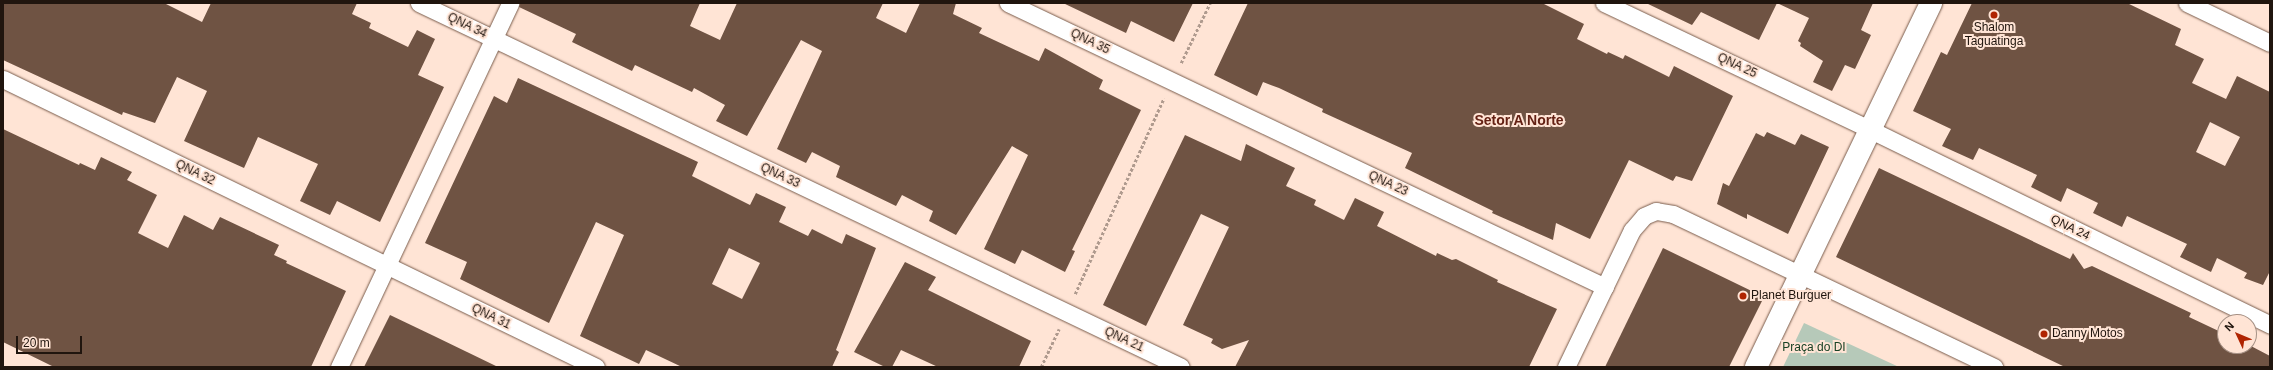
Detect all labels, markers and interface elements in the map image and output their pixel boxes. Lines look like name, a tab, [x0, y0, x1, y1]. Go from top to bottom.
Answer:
street label: QNA 34	[445, 10, 489, 42]
marker: Shalom Taguatinga	[1989, 10, 1999, 20]
place label: Shalom Taguatinga	[1965, 21, 2023, 49]
street label: QNA 35	[1068, 26, 1112, 58]
street label: QNA 25	[1715, 50, 1759, 82]
district label: Setor A Norte	[1474, 112, 1564, 128]
street label: QNA 32	[173, 157, 217, 189]
street label: QNA 33	[758, 160, 802, 192]
street label: QNA 23	[1366, 168, 1410, 200]
street label: QNA 24	[2048, 212, 2092, 244]
place label: Planet Burguer	[1751, 289, 1831, 303]
marker: Planet Burguer	[1738, 291, 1748, 301]
street label: QNA 31	[469, 301, 513, 333]
north arrow	[2217, 314, 2257, 354]
text: N	[2222, 319, 2236, 333]
street label: QNA 21	[1102, 324, 1146, 356]
place label: Danny Motos	[2052, 327, 2123, 341]
scale bar	[18, 328, 84, 354]
marker: Danny Motos	[2039, 329, 2049, 339]
text: 20 m	[23, 336, 50, 350]
park label: Praça do DI	[1782, 341, 1846, 355]

